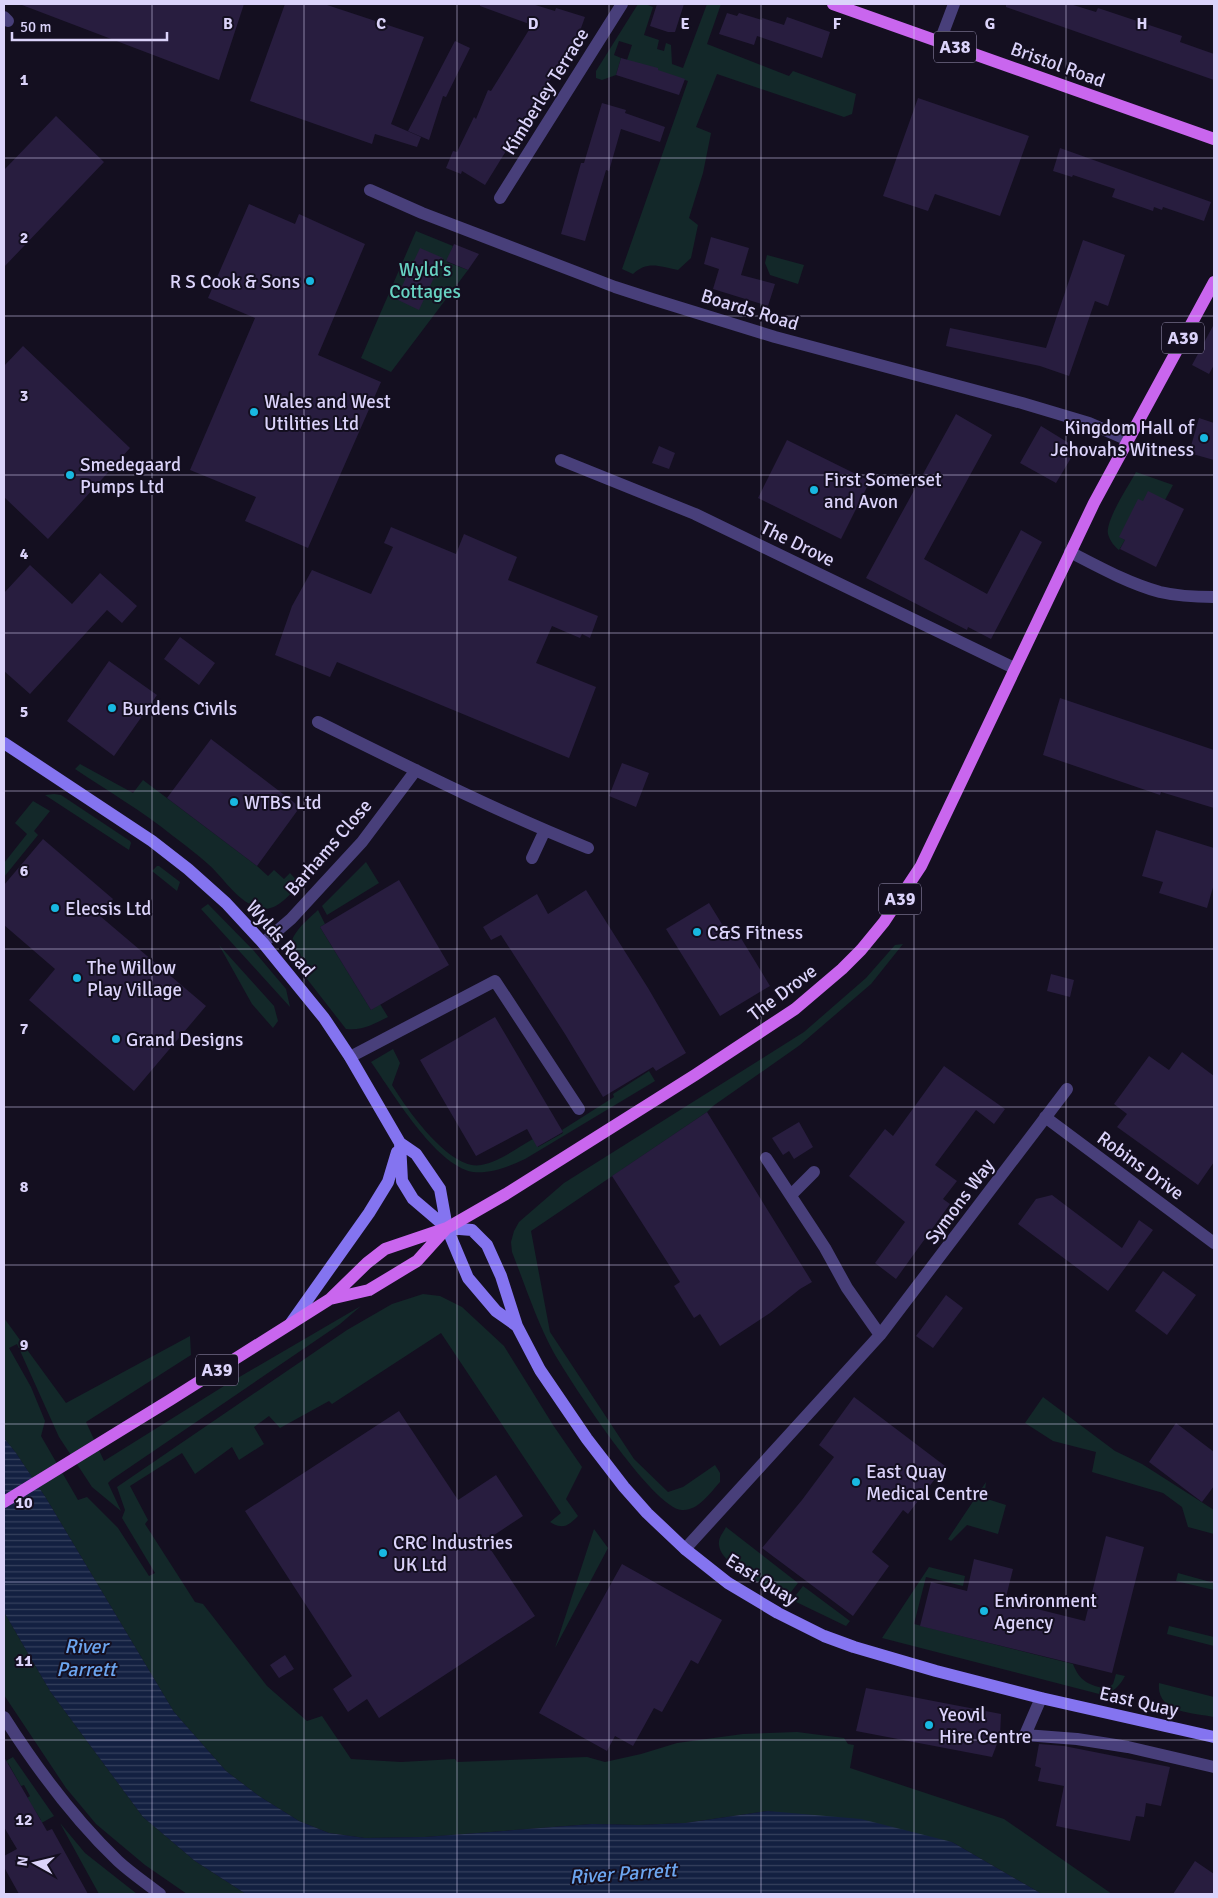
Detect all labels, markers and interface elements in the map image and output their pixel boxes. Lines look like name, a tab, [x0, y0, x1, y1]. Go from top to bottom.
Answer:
scale bar	[12, 10, 168, 42]
text: B	[223, 14, 233, 34]
text: C	[376, 14, 386, 34]
text: D	[528, 14, 539, 34]
text: E	[680, 14, 690, 34]
text: F	[833, 14, 842, 34]
text: G	[985, 14, 995, 34]
text: H	[1137, 14, 1147, 34]
text: 50 m	[20, 18, 51, 36]
street label: Kimberley Terrace	[497, 24, 594, 159]
road number: A38	[934, 32, 976, 62]
street label: Bristol Road	[1007, 37, 1108, 93]
text: 1	[20, 70, 29, 90]
text: 2	[20, 228, 28, 248]
park label: Wyld's Cottages	[389, 258, 461, 304]
place label: R S Cook & Sons	[170, 270, 300, 294]
marker: R S Cook & Sons	[304, 275, 316, 287]
street label: Boards Road	[698, 284, 802, 336]
road number: A39	[1162, 322, 1204, 353]
text: 3	[20, 386, 28, 406]
place label: Wales and West Utilities Ltd	[264, 390, 391, 436]
marker: Wales and West Utilities Ltd	[248, 406, 260, 418]
place label: Kingdom Hall of Jehovahs Witness	[1050, 416, 1196, 462]
marker: Kingdom Hall of Jehovahs Witness	[1198, 432, 1210, 444]
place label: Smedegaard Pumps Ltd	[80, 453, 181, 499]
place label: First Somerset and Avon	[824, 468, 942, 514]
marker: Smedegaard Pumps Ltd	[64, 469, 76, 481]
marker: First Somerset and Avon	[808, 484, 820, 496]
street label: The Drove	[756, 516, 839, 572]
text: 4	[20, 544, 29, 564]
place label: Burdens Civils	[122, 697, 237, 721]
text: 5	[20, 702, 28, 722]
marker: Burdens Civils	[106, 702, 118, 714]
place label: WTBS Ltd	[244, 791, 322, 815]
street label: Barhams Close	[280, 794, 377, 901]
marker: WTBS Ltd	[228, 796, 240, 808]
text: 6	[20, 861, 29, 881]
road number: A39	[879, 884, 921, 914]
street label: Wylds Road	[240, 895, 320, 982]
place label: Elecsis Ltd	[65, 897, 151, 921]
marker: Elecsis Ltd	[49, 902, 61, 914]
place label: C&S Fitness	[707, 921, 803, 945]
marker: C&S Fitness	[691, 926, 703, 938]
place label: The Willow Play Village	[87, 956, 182, 1002]
street label: The Drove	[743, 959, 822, 1026]
marker: The Willow Play Village	[71, 972, 83, 984]
text: 7	[20, 1019, 29, 1039]
place label: Grand Designs	[126, 1028, 243, 1052]
marker: Grand Designs	[110, 1033, 122, 1045]
street label: Robins Drive	[1092, 1126, 1189, 1205]
street label: Symons Way	[920, 1154, 1000, 1249]
text: 8	[20, 1177, 29, 1197]
text: 9	[20, 1335, 29, 1355]
road number: A39	[196, 1354, 238, 1386]
place label: East Quay Medical Centre	[866, 1460, 988, 1506]
marker: East Quay Medical Centre	[850, 1476, 862, 1488]
text: 10	[15, 1493, 33, 1513]
place label: CRC Industries UK Ltd	[393, 1531, 513, 1577]
marker: CRC Industries UK Ltd	[377, 1547, 389, 1559]
street label: East Quay	[721, 1548, 802, 1611]
place label: Environment Agency	[994, 1589, 1097, 1635]
marker: Environment Agency	[978, 1605, 990, 1617]
water label: River Parrett	[56, 1634, 118, 1682]
text: 11	[15, 1651, 33, 1671]
street label: East Quay	[1097, 1681, 1181, 1723]
place label: Yeovil Hire Centre	[939, 1703, 1031, 1749]
marker: Yeovil Hire Centre	[923, 1719, 935, 1731]
text: 12	[15, 1810, 33, 1830]
north arrow	[10, 1838, 60, 1888]
text: N	[14, 1855, 32, 1867]
water label: River Parrett	[569, 1857, 679, 1890]

